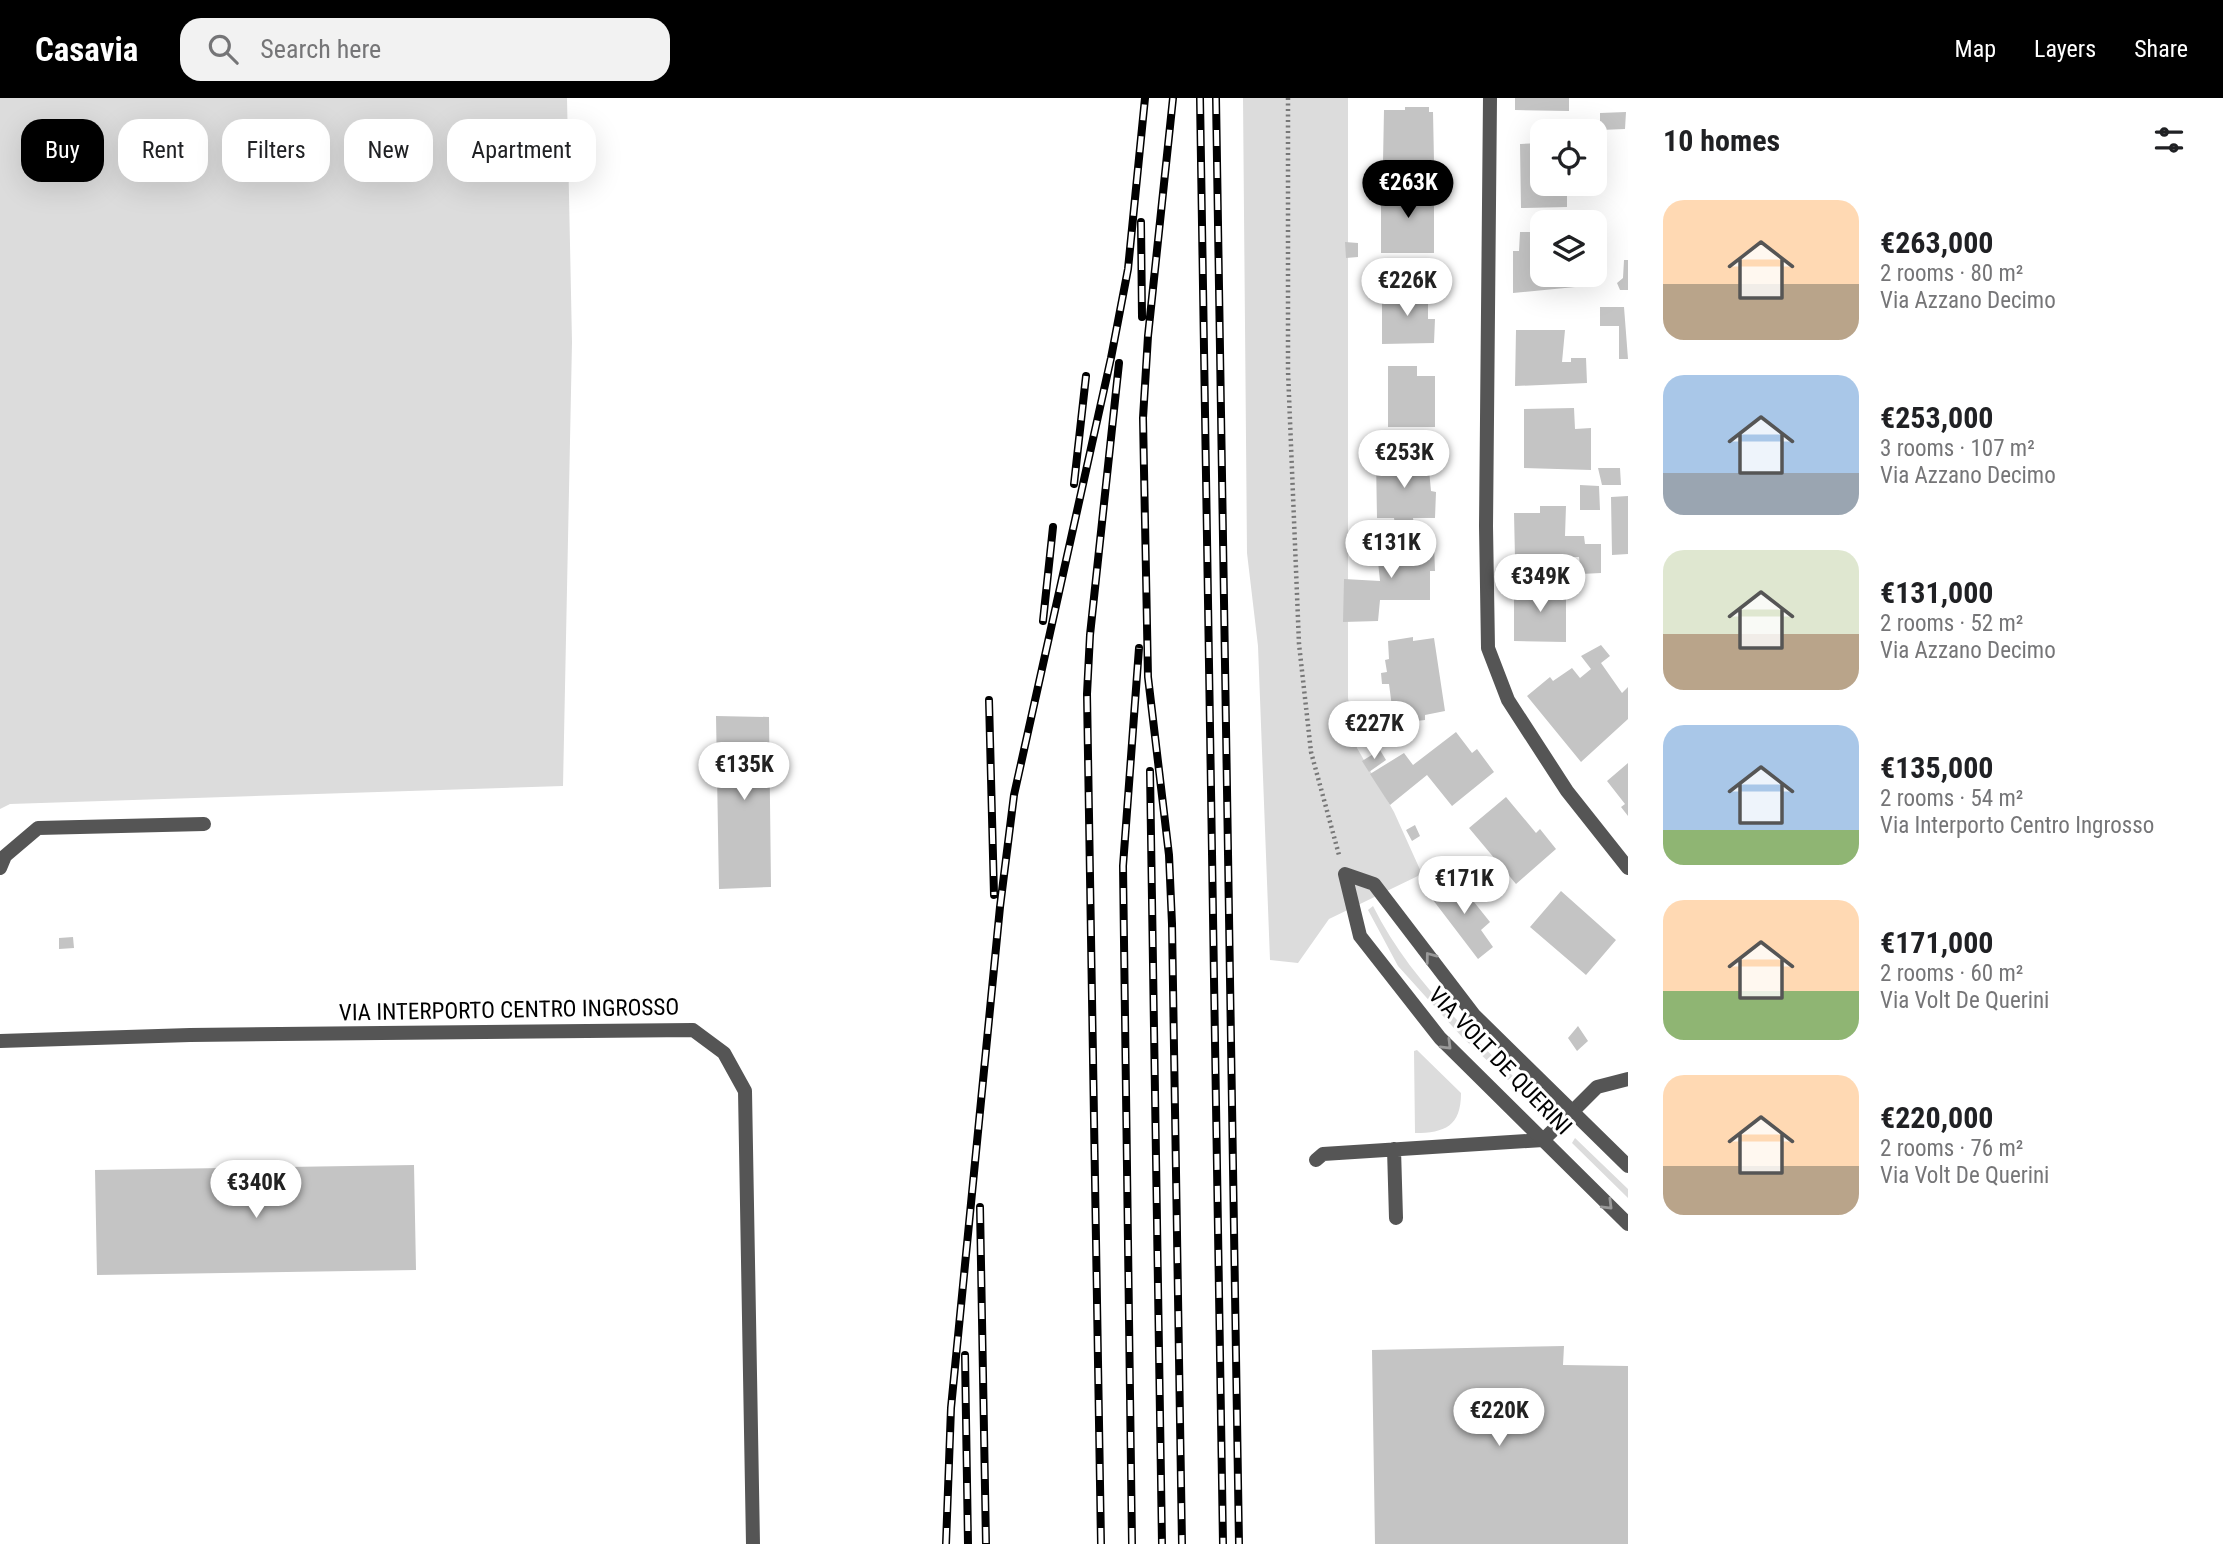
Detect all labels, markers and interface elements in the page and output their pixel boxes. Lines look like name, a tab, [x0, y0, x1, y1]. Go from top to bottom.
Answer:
search box	[180, 18, 670, 81]
text: Casavia	[35, 30, 138, 69]
icon: search	[204, 30, 242, 68]
text: Search here	[260, 34, 381, 64]
text: Map	[1955, 35, 1996, 63]
text: Layers	[2034, 35, 2096, 63]
text: Share	[2134, 35, 2188, 63]
chip: Buy	[21, 119, 104, 182]
chip: Rent	[118, 119, 208, 182]
chip: Filters	[222, 119, 330, 182]
chip: New	[344, 119, 433, 182]
chip: Apartment	[447, 119, 596, 182]
map controls	[1530, 119, 1607, 287]
button: locate	[1530, 119, 1607, 196]
icon: filters	[2150, 121, 2188, 159]
text: 10 homes	[1663, 123, 1780, 158]
pin: €263K	[1359, 160, 1457, 220]
text: €263K	[1378, 169, 1438, 196]
button: layers	[1530, 210, 1607, 287]
text: €263,000	[1880, 225, 1993, 260]
icon: home	[1719, 228, 1803, 312]
pin: €226K	[1358, 258, 1456, 318]
text: 2 rooms · 80 m²	[1880, 260, 2023, 287]
text: €226K	[1377, 267, 1437, 294]
text: Via Azzano Decimo	[1880, 287, 2056, 314]
text: €253,000	[1880, 400, 1993, 435]
icon: home	[1719, 403, 1803, 487]
pin: €253K	[1355, 430, 1453, 490]
text: 3 rooms · 107 m²	[1880, 435, 2035, 462]
text: €253K	[1374, 439, 1434, 466]
text: Via Azzano Decimo	[1880, 462, 2056, 489]
pin: €131K	[1342, 520, 1440, 580]
text: €131K	[1361, 529, 1421, 556]
pin: €349K	[1491, 554, 1589, 614]
text: €349K	[1510, 563, 1570, 590]
text: €131,000	[1880, 575, 1993, 610]
icon: home	[1719, 578, 1803, 662]
text: 2 rooms · 52 m²	[1880, 610, 2023, 637]
text: Via Azzano Decimo	[1880, 637, 2056, 664]
pin: €227K	[1325, 702, 1423, 761]
text: €227K	[1344, 710, 1404, 737]
pin: €135K	[695, 742, 793, 802]
text: €135,000	[1880, 750, 1993, 785]
text: €135K	[714, 751, 774, 778]
icon: home	[1719, 753, 1803, 837]
text: 2 rooms · 54 m²	[1880, 785, 2023, 812]
text: Via Interporto Centro Ingrosso	[1880, 812, 2154, 839]
pin: €171K	[1415, 856, 1513, 916]
text: €171K	[1434, 865, 1494, 892]
text: €171,000	[1880, 925, 1993, 960]
icon: home	[1719, 928, 1803, 1012]
one-way arrow	[1426, 952, 1439, 964]
text: 2 rooms · 60 m²	[1880, 960, 2023, 987]
street label: VIA VOLT DE QUERINI	[1423, 982, 1577, 1140]
text: Via Volt De Querini	[1880, 987, 2049, 1014]
street label: VIA INTERPORTO CENTRO INGROSSO	[339, 994, 679, 1026]
one-way arrow	[1438, 1036, 1451, 1049]
text: €220,000	[1880, 1100, 1993, 1135]
icon: home	[1719, 1103, 1803, 1187]
text: 2 rooms · 76 m²	[1880, 1135, 2023, 1162]
pin: €340K	[207, 1160, 305, 1220]
text: Via Volt De Querini	[1880, 1162, 2049, 1189]
text: €340K	[226, 1169, 286, 1196]
one-way arrow	[1600, 1196, 1613, 1209]
pin: €220K	[1450, 1388, 1548, 1448]
text: €220K	[1469, 1397, 1529, 1424]

